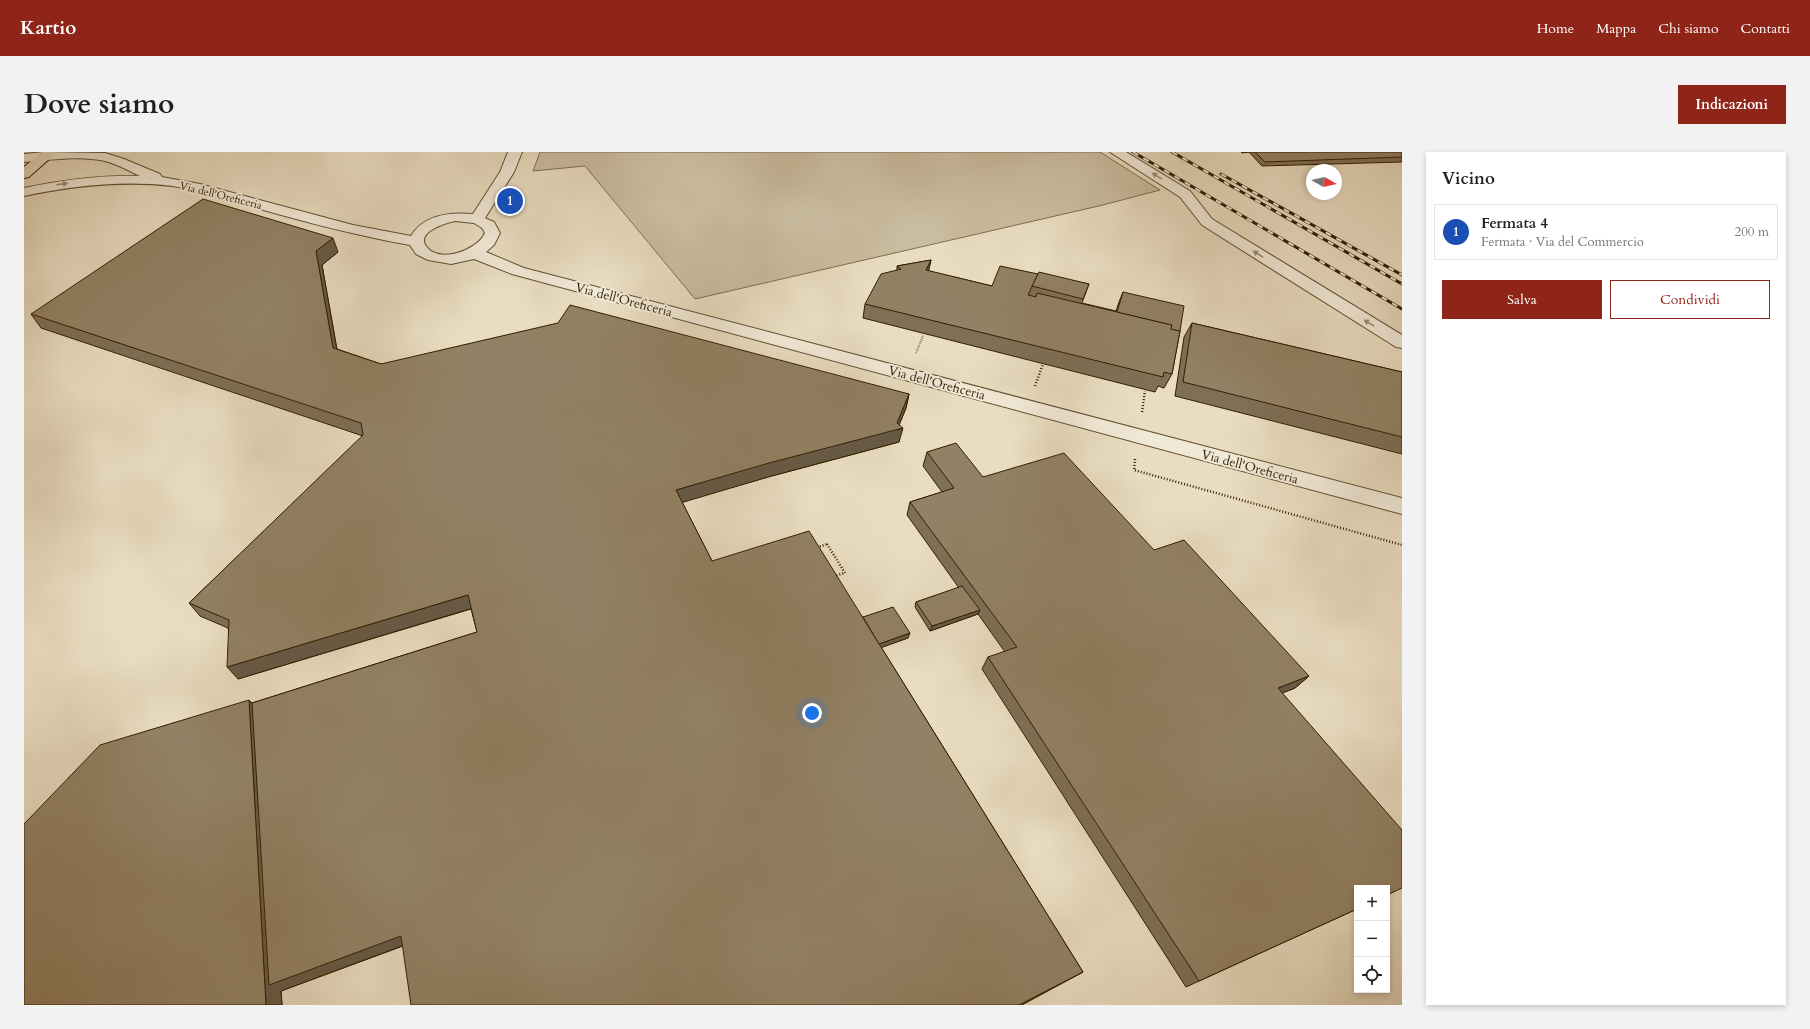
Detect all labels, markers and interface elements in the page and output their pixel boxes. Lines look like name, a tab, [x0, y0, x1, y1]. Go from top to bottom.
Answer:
text: Kartio	[20, 15, 76, 41]
text: Home	[1537, 19, 1574, 38]
text: Mappa	[1596, 19, 1636, 38]
text: Chi siamo	[1658, 19, 1719, 38]
text: Contatti	[1741, 19, 1790, 38]
text: Dove siamo	[24, 85, 174, 123]
button: Indicazioni	[1678, 85, 1786, 124]
north arrow	[1306, 164, 1342, 200]
text: Vicino	[1442, 167, 1495, 190]
one-way arrow	[1152, 172, 1162, 180]
street label: Via dell'Oreficeria	[178, 178, 264, 213]
one-way arrow	[56, 181, 68, 187]
pin: 1	[497, 186, 523, 216]
text: Fermata 4	[1481, 213, 1548, 233]
text: 1	[1453, 223, 1459, 241]
text: 200 m	[1735, 223, 1769, 241]
text: Fermata · Via del Commercio	[1481, 233, 1644, 251]
one-way arrow	[1252, 251, 1264, 258]
street label: Via dell'Oreficeria	[573, 278, 675, 322]
button: Salva	[1442, 280, 1602, 319]
button: Condividi	[1610, 280, 1770, 319]
one-way arrow	[1363, 319, 1375, 326]
street label: Via dell'Oreficeria	[886, 361, 988, 405]
street label: Via dell'Oreficeria	[1199, 445, 1301, 489]
your location	[802, 703, 822, 723]
map controls	[1354, 885, 1390, 993]
button: +	[1354, 885, 1390, 921]
button: −	[1354, 921, 1390, 957]
button: locate	[1354, 957, 1390, 993]

